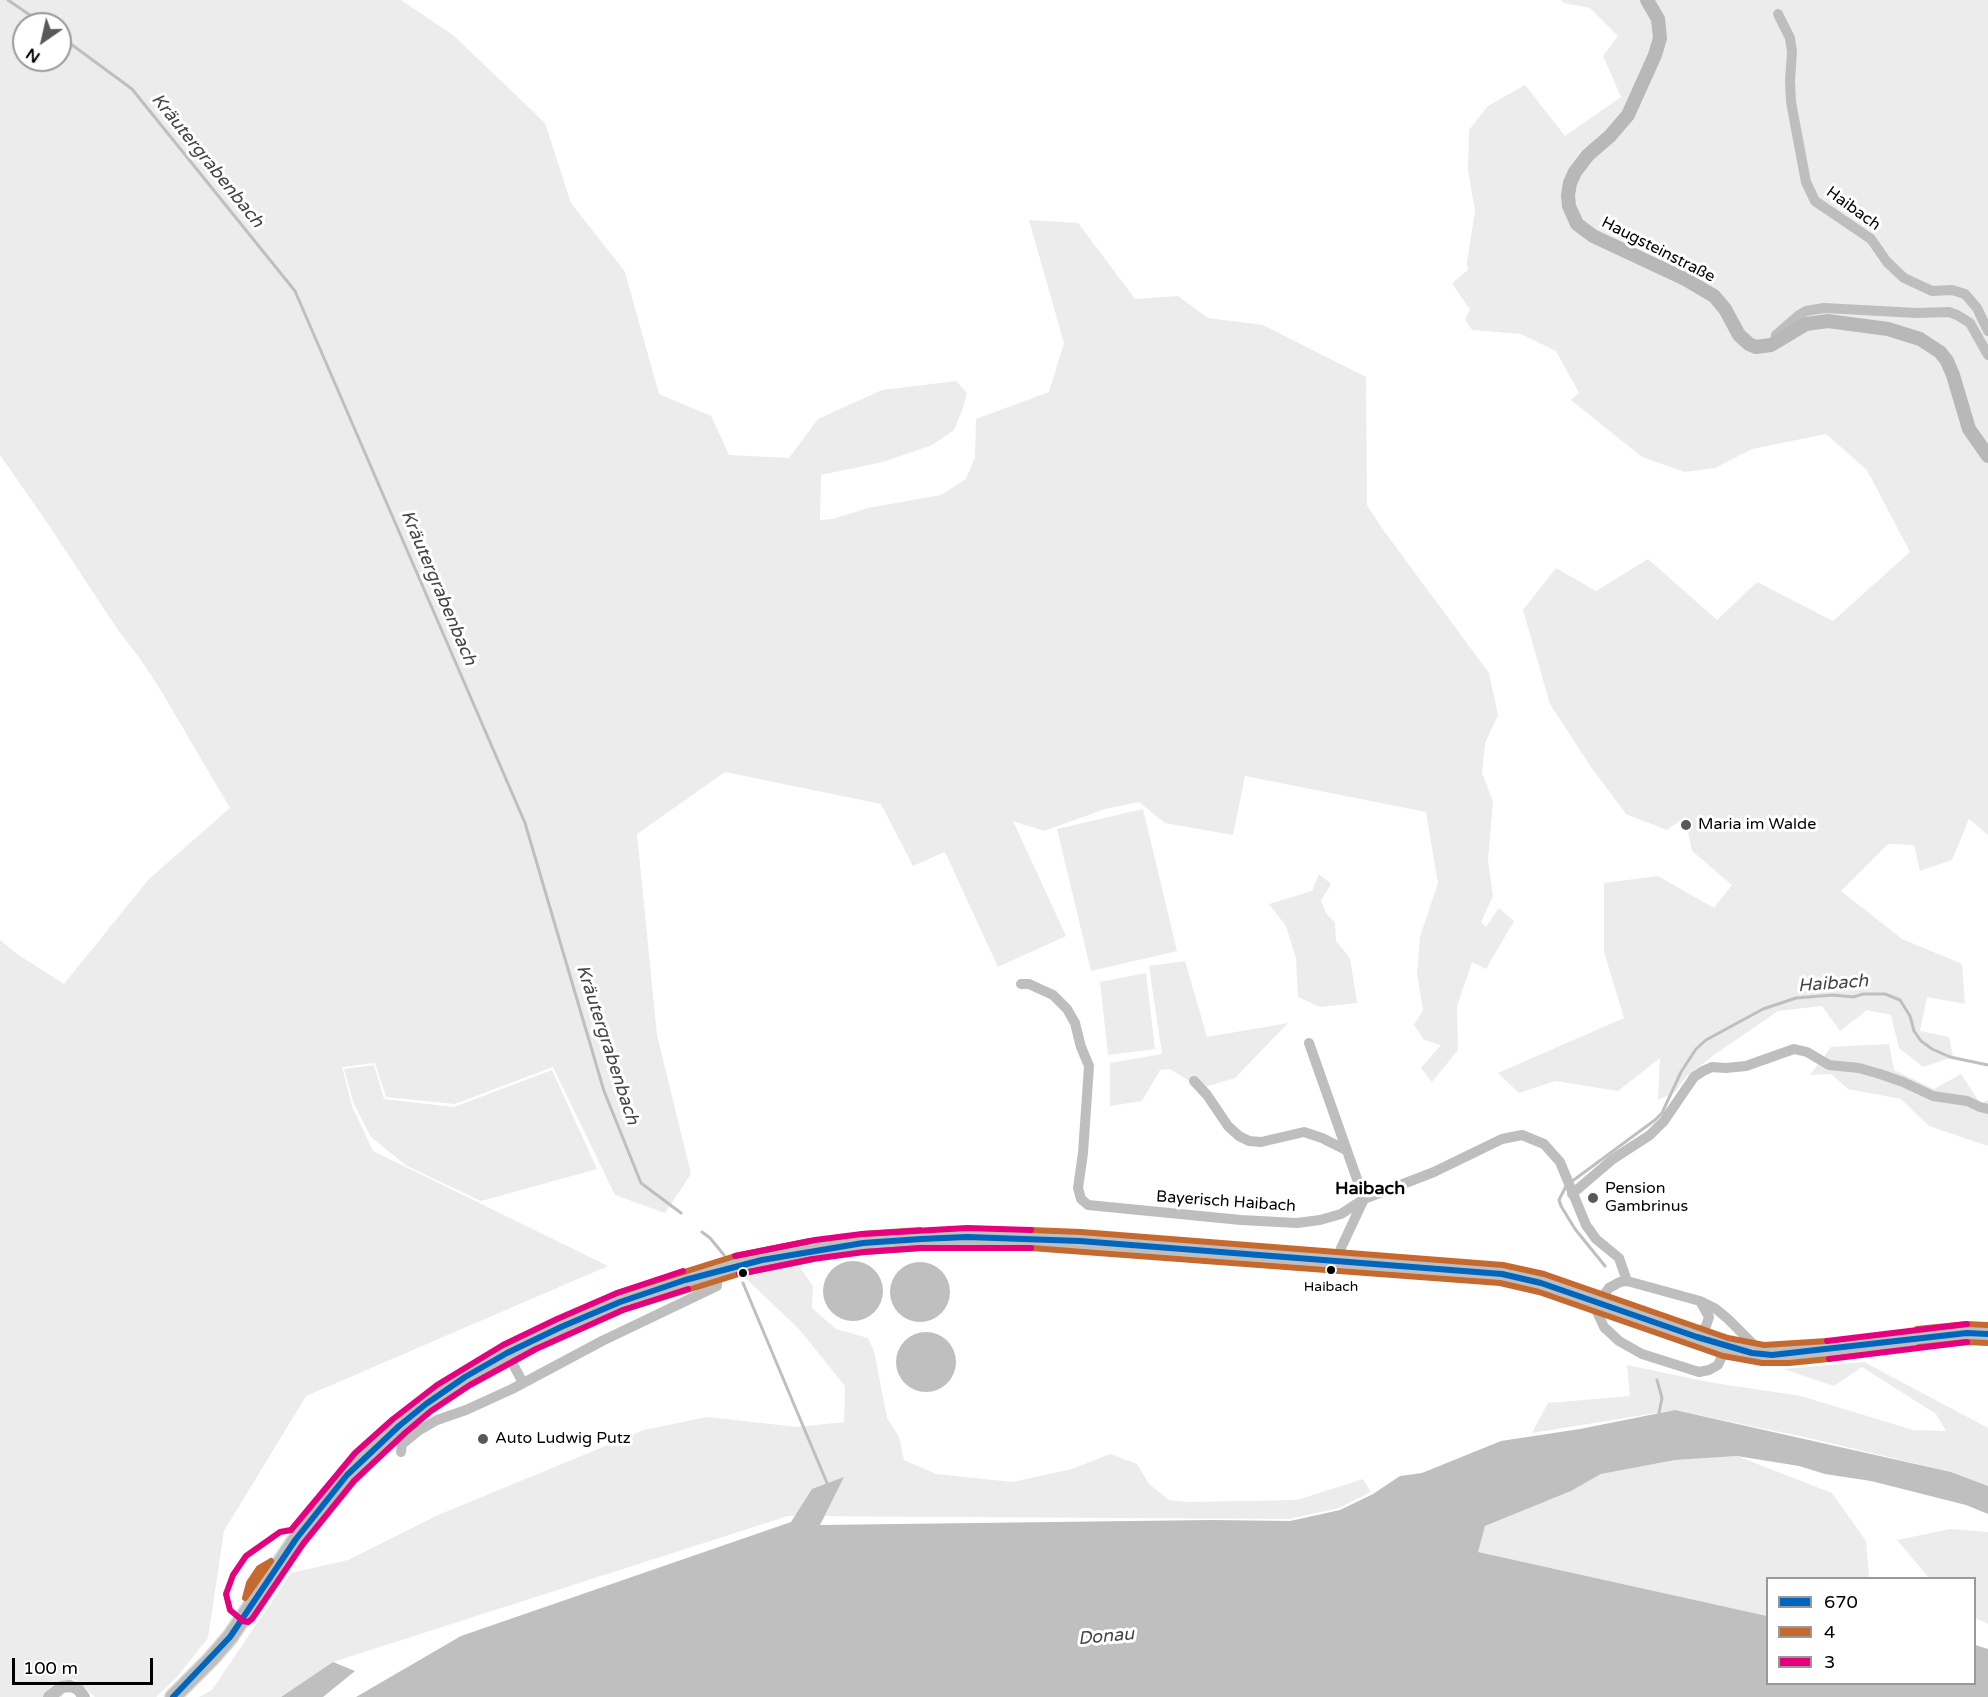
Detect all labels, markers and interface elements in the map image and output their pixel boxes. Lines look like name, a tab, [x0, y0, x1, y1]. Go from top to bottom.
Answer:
north arrow	[12, 12, 72, 72]
text: N	[22, 43, 44, 67]
water label: Kräutergrabenbach	[146, 90, 268, 232]
street label: Haibach	[1822, 183, 1884, 235]
street label: Haugsteinstraße	[1598, 213, 1718, 287]
water label: Kräutergrabenbach	[396, 507, 480, 669]
place label: Maria im Walde	[1698, 815, 1816, 835]
marker: Maria im Walde	[1679, 818, 1693, 832]
water label: Kräutergrabenbach	[571, 963, 643, 1127]
water label: Haibach	[1797, 971, 1869, 997]
district label: Haibach	[1335, 1178, 1405, 1200]
place label: Pension Gambrinus	[1605, 1179, 1688, 1217]
street label: Bayerisch Haibach	[1155, 1188, 1297, 1216]
marker: Pension Gambrinus	[1586, 1191, 1600, 1205]
marker: Haibach	[1325, 1264, 1337, 1276]
unlabelled marker	[737, 1267, 749, 1279]
place label: Haibach	[1304, 1279, 1358, 1295]
place label: Auto Ludwig Putz	[495, 1429, 631, 1449]
marker: Auto Ludwig Putz	[476, 1432, 490, 1446]
legend	[1766, 1577, 1976, 1685]
text: 670	[1824, 1591, 1858, 1613]
text: 4	[1824, 1621, 1835, 1643]
water label: Donau	[1077, 1624, 1135, 1650]
scale bar	[15, 1646, 156, 1684]
text: 3	[1824, 1651, 1835, 1673]
text: 100 m	[23, 1657, 78, 1679]

